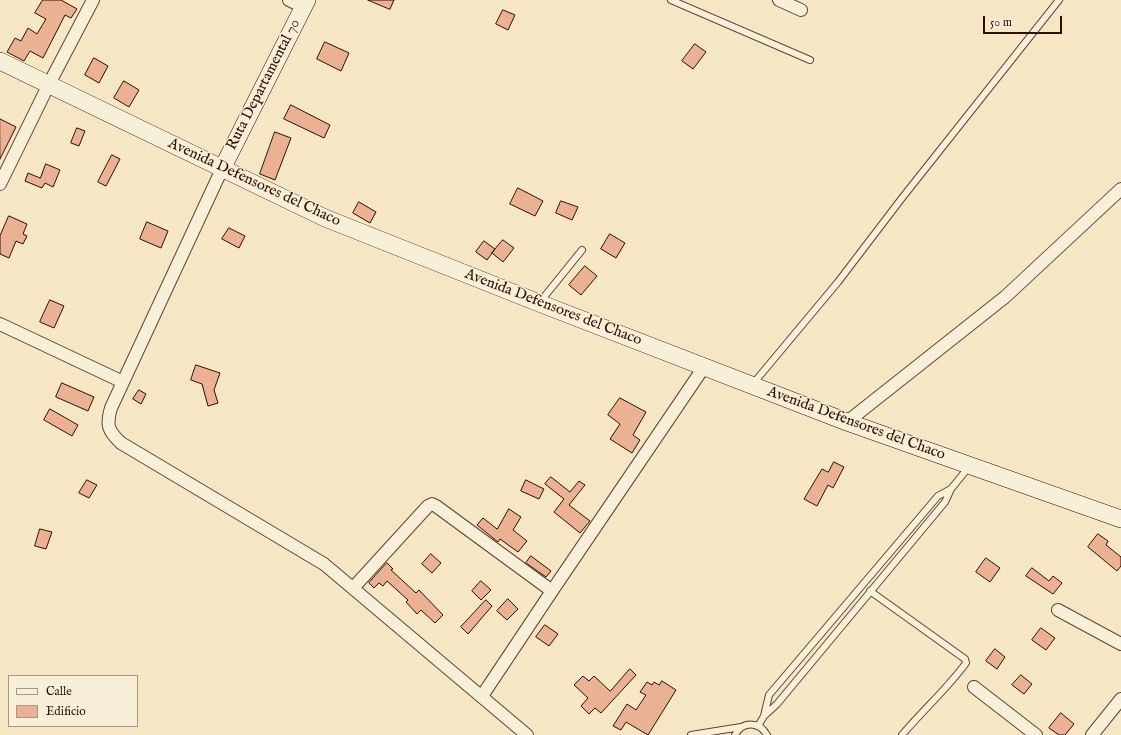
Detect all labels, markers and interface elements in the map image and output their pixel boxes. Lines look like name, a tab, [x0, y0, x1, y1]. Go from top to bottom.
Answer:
scale bar	[985, 8, 1064, 34]
text: 50 m	[990, 15, 1012, 30]
street label: Ruta Departamental 70	[223, 17, 305, 153]
street label: Avenida Defensores del Chaco	[165, 135, 343, 231]
street label: Avenida Defensores del Chaco	[462, 266, 644, 350]
street label: Avenida Defensores del Chaco	[764, 383, 948, 465]
legend	[8, 675, 138, 727]
text: Calle	[46, 684, 72, 699]
text: Edificio	[46, 704, 86, 719]

